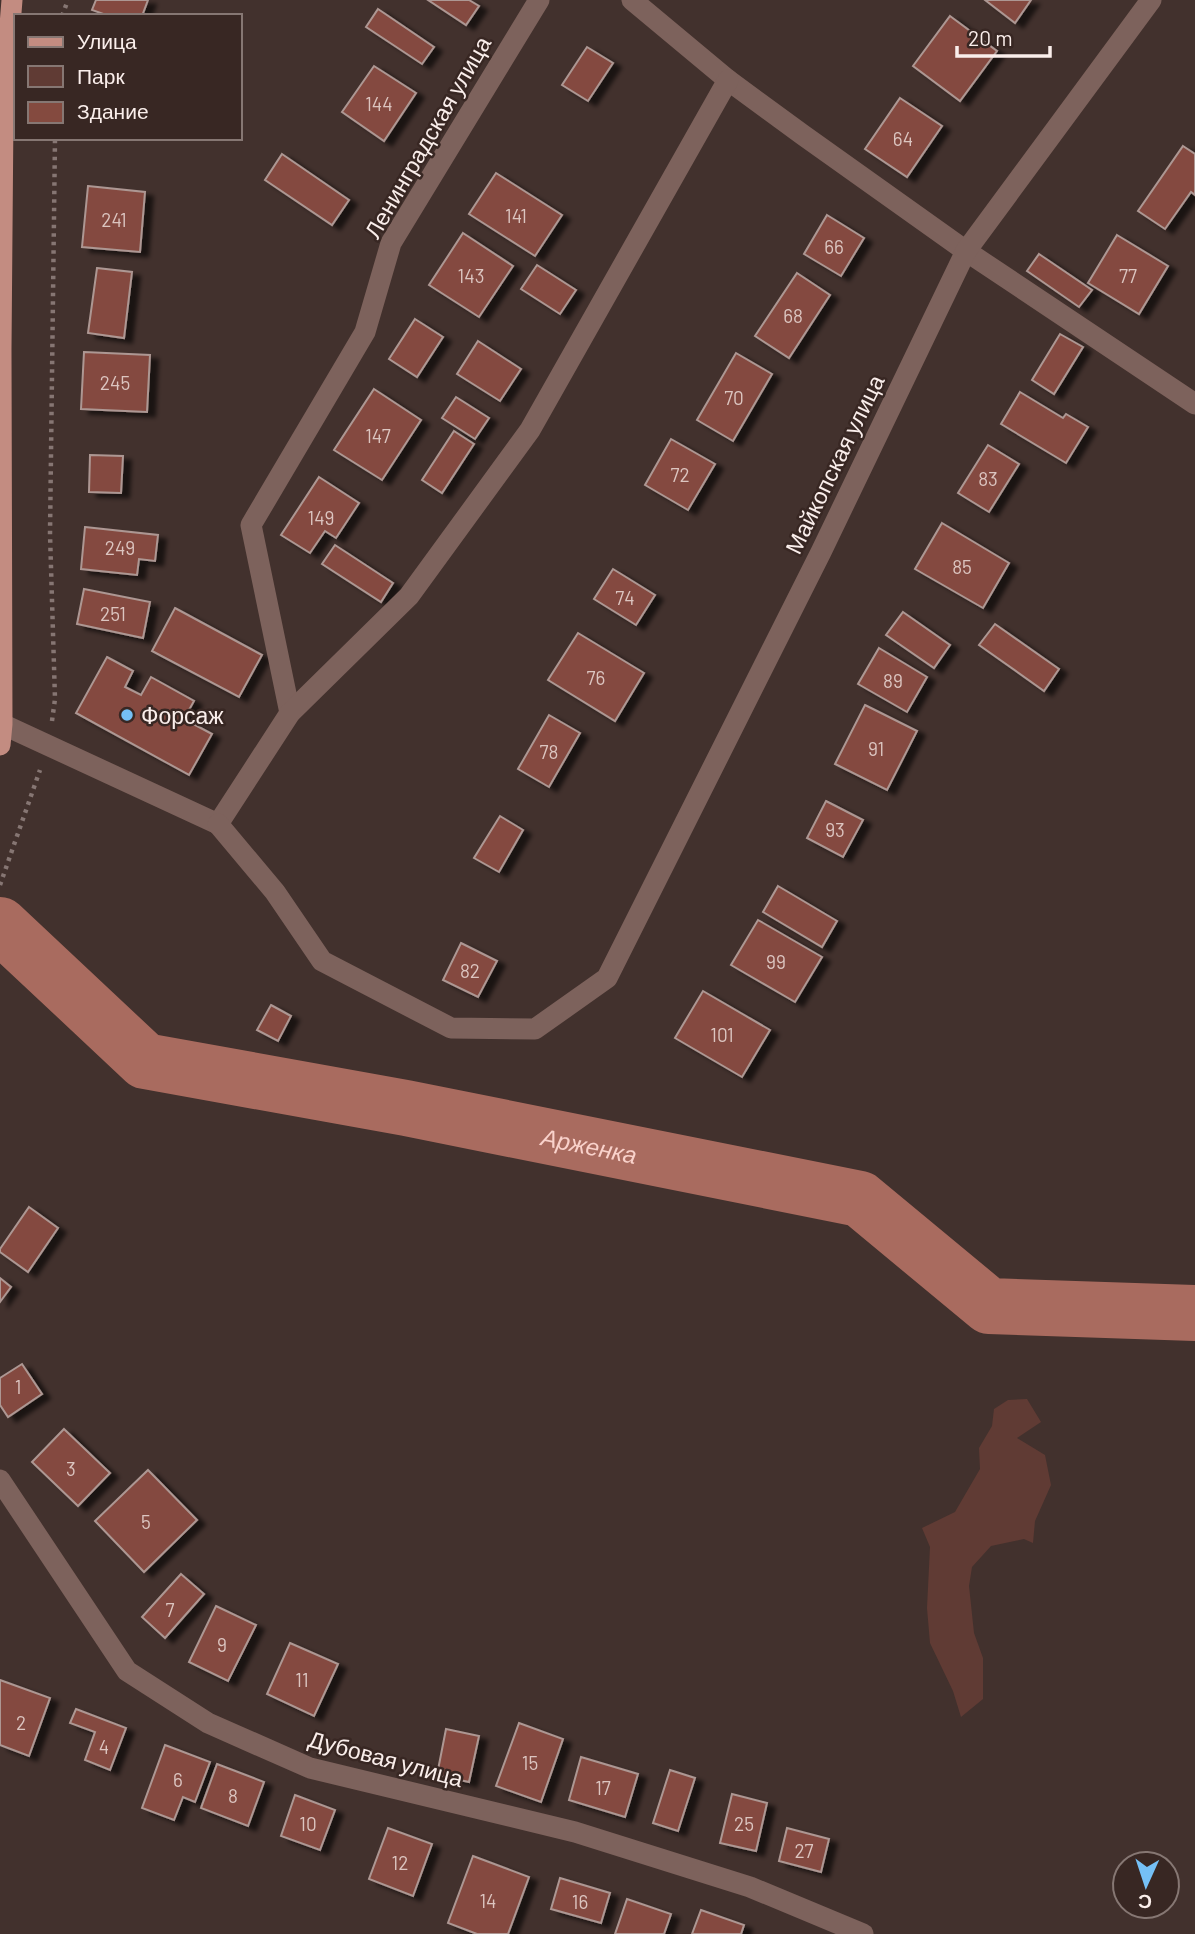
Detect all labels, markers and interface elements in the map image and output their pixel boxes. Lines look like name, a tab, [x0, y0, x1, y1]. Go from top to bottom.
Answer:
legend	[14, 14, 242, 140]
scale bar	[957, 14, 1050, 58]
text: 20 m	[968, 25, 1013, 50]
text: Улица	[77, 28, 137, 53]
street label: Ленинградская улица	[358, 31, 496, 243]
text: Парк	[77, 63, 125, 88]
house number: 144	[365, 92, 393, 115]
text: Здание	[77, 98, 149, 123]
house number: 64	[893, 127, 913, 150]
house number: 141	[505, 204, 527, 227]
house number: 241	[101, 208, 127, 231]
house number: 66	[824, 235, 844, 258]
house number: 143	[458, 264, 484, 287]
house number: 77	[1119, 264, 1137, 287]
house number: 68	[783, 304, 803, 327]
street label: Майкопская улица	[779, 370, 890, 558]
house number: 245	[100, 371, 130, 394]
house number: 70	[724, 386, 744, 409]
house number: 147	[365, 424, 391, 447]
house number: 72	[670, 463, 690, 486]
house number: 83	[978, 467, 998, 490]
house number: 149	[307, 506, 335, 529]
house number: 249	[105, 536, 135, 559]
house number: 85	[952, 555, 972, 578]
house number: 74	[615, 586, 635, 609]
house number: 251	[100, 602, 126, 625]
house number: 76	[587, 666, 605, 689]
house number: 89	[883, 669, 903, 692]
place label: Форсаж	[141, 701, 224, 729]
marker: Форсаж	[119, 707, 135, 723]
house number: 91	[868, 737, 884, 760]
house number: 78	[540, 740, 558, 763]
house number: 93	[825, 818, 845, 841]
house number: 99	[766, 950, 786, 973]
house number: 82	[460, 959, 480, 982]
house number: 101	[710, 1023, 734, 1046]
water label: Арженка	[537, 1121, 640, 1168]
house number: 1	[15, 1375, 21, 1398]
house number: 3	[66, 1457, 76, 1480]
house number: 5	[141, 1510, 151, 1533]
house number: 7	[166, 1598, 175, 1621]
house number: 9	[217, 1633, 227, 1656]
house number: 11	[295, 1668, 309, 1691]
house number: 2	[16, 1711, 26, 1734]
street label: Дубовая улица	[306, 1724, 467, 1792]
house number: 4	[99, 1735, 109, 1758]
house number: 15	[522, 1751, 538, 1774]
house number: 6	[173, 1768, 183, 1791]
house number: 17	[595, 1776, 611, 1799]
house number: 8	[228, 1784, 238, 1807]
house number: 10	[299, 1812, 317, 1835]
house number: 25	[734, 1812, 754, 1835]
house number: 27	[794, 1839, 814, 1862]
north arrow	[1111, 1850, 1181, 1920]
house number: 12	[392, 1851, 408, 1874]
house number: 14	[479, 1889, 497, 1912]
house number: 16	[572, 1890, 588, 1913]
text: С	[1137, 1891, 1153, 1914]

